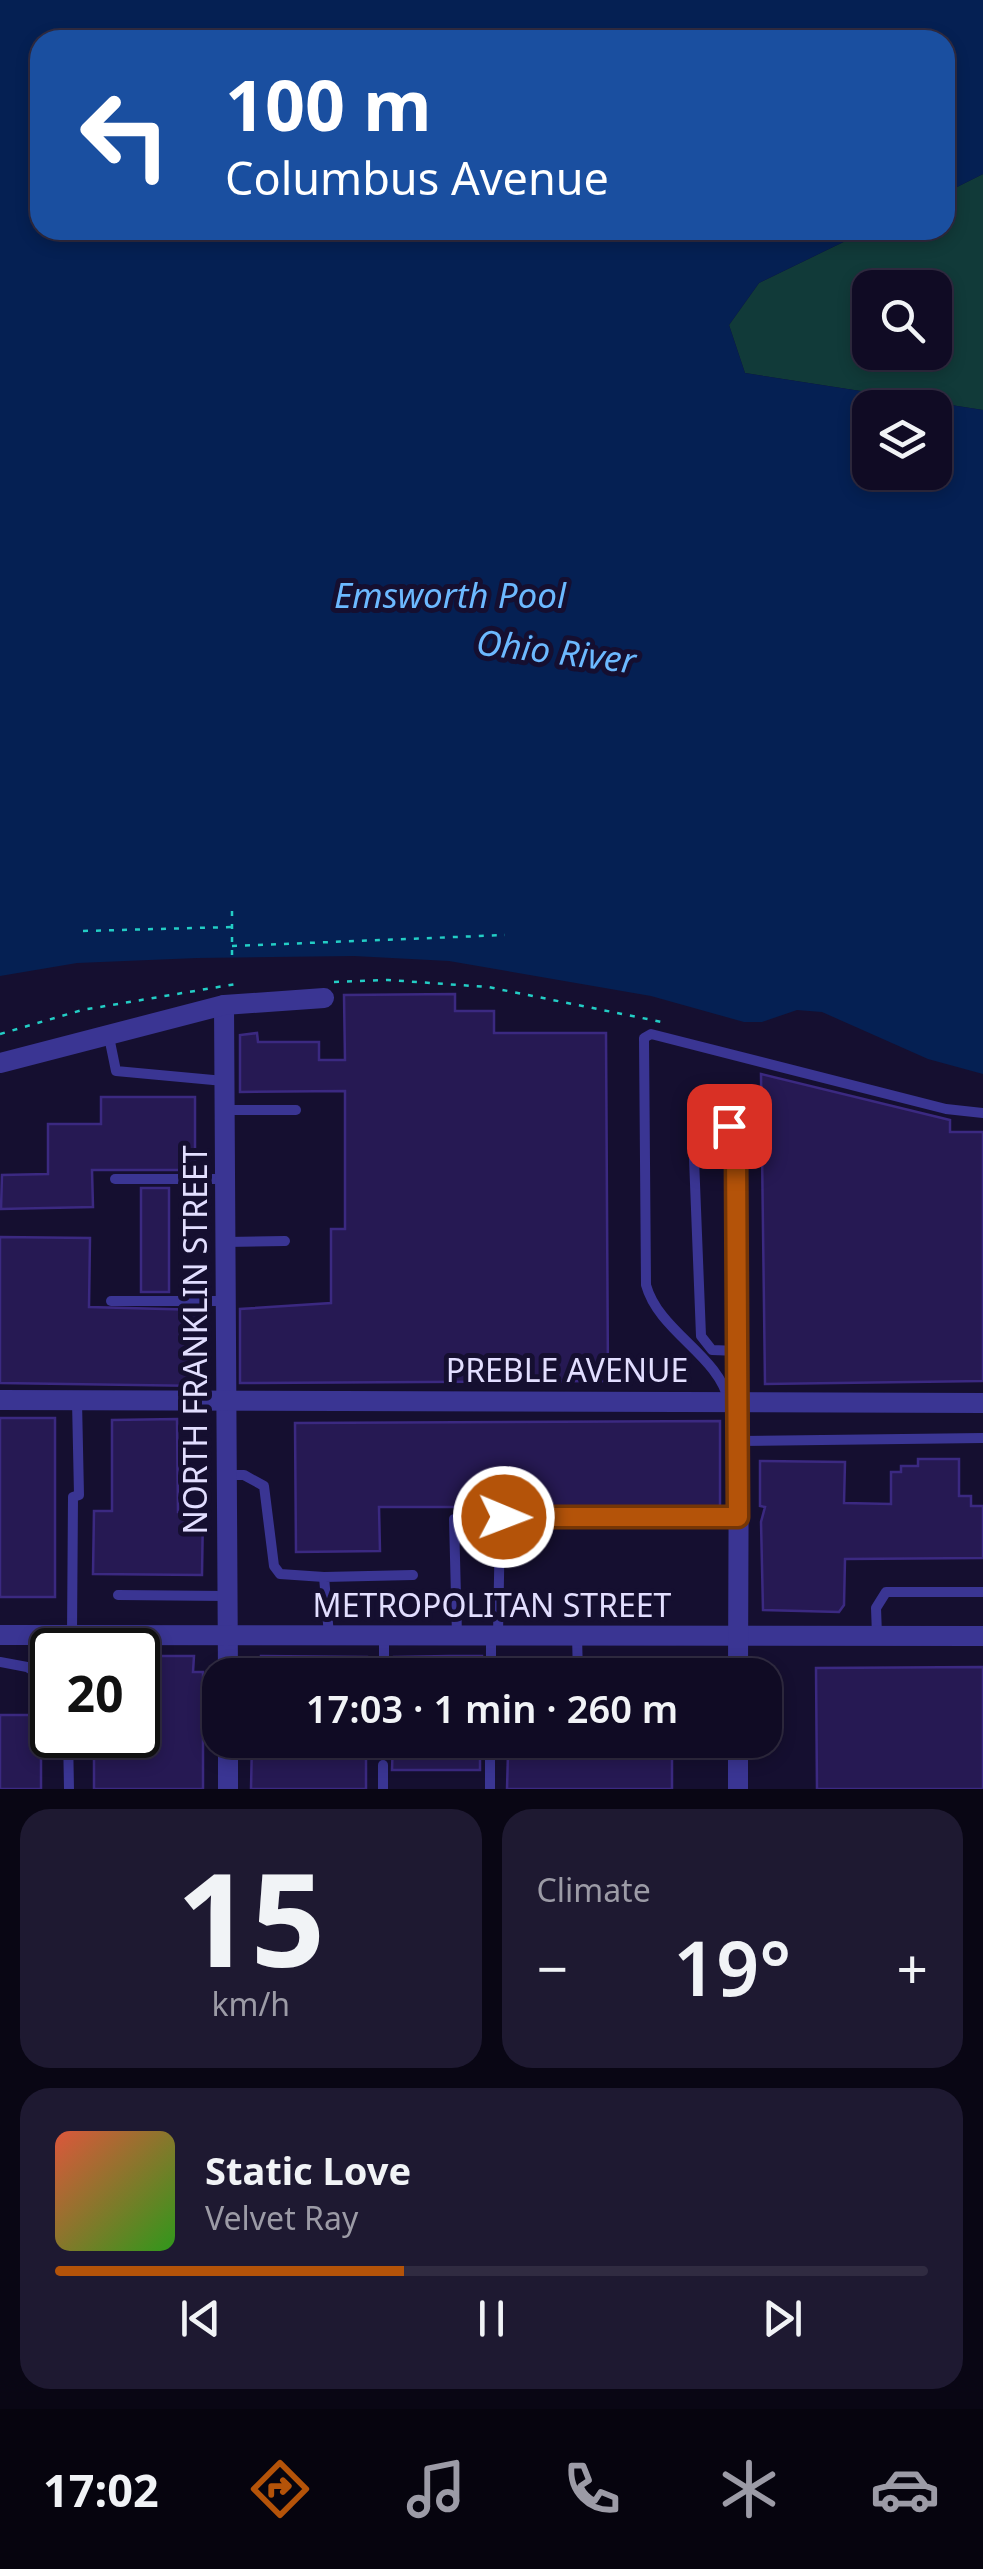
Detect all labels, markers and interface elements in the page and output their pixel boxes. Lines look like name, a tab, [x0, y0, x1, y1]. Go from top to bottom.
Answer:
text: 100 m	[225, 56, 432, 152]
icon: left	[60, 70, 190, 200]
text: Columbus Avenue	[225, 147, 609, 208]
map controls	[852, 270, 952, 490]
button: search	[852, 270, 952, 370]
button: layers	[852, 390, 952, 490]
water label: Emsworth Pool	[334, 571, 567, 618]
water label: Ohio River	[474, 617, 641, 684]
pin	[687, 1084, 772, 1169]
icon: arrive	[702, 1099, 757, 1154]
street label: NORTH FRANKLIN STREET	[173, 1145, 216, 1535]
street label: PREBLE AVENUE	[446, 1348, 688, 1391]
position arrow	[452, 1465, 556, 1569]
street label: METROPOLITAN STREET	[313, 1583, 672, 1626]
speed limit sign: 20	[30, 1628, 160, 1758]
text: 17:03 · 1 min · 260 m	[306, 1682, 678, 1734]
text: 15	[176, 1828, 325, 2005]
text: Climate	[537, 1868, 651, 1911]
text: 19°	[673, 1916, 791, 2018]
text: −	[537, 1930, 568, 2005]
text: +	[897, 1930, 928, 2005]
text: km/h	[211, 1982, 290, 2025]
text: Static Love	[205, 2144, 411, 2196]
text: Velvet Ray	[205, 2196, 358, 2239]
icon: previous	[173, 2291, 228, 2346]
icon: pause	[464, 2291, 519, 2346]
icon: next	[755, 2291, 810, 2346]
icon: directions	[245, 2454, 315, 2524]
icon: music	[401, 2454, 471, 2524]
icon: phone	[557, 2454, 627, 2524]
icon: climate	[714, 2454, 784, 2524]
icon: car	[870, 2454, 940, 2524]
text: 17:02	[43, 2459, 159, 2520]

